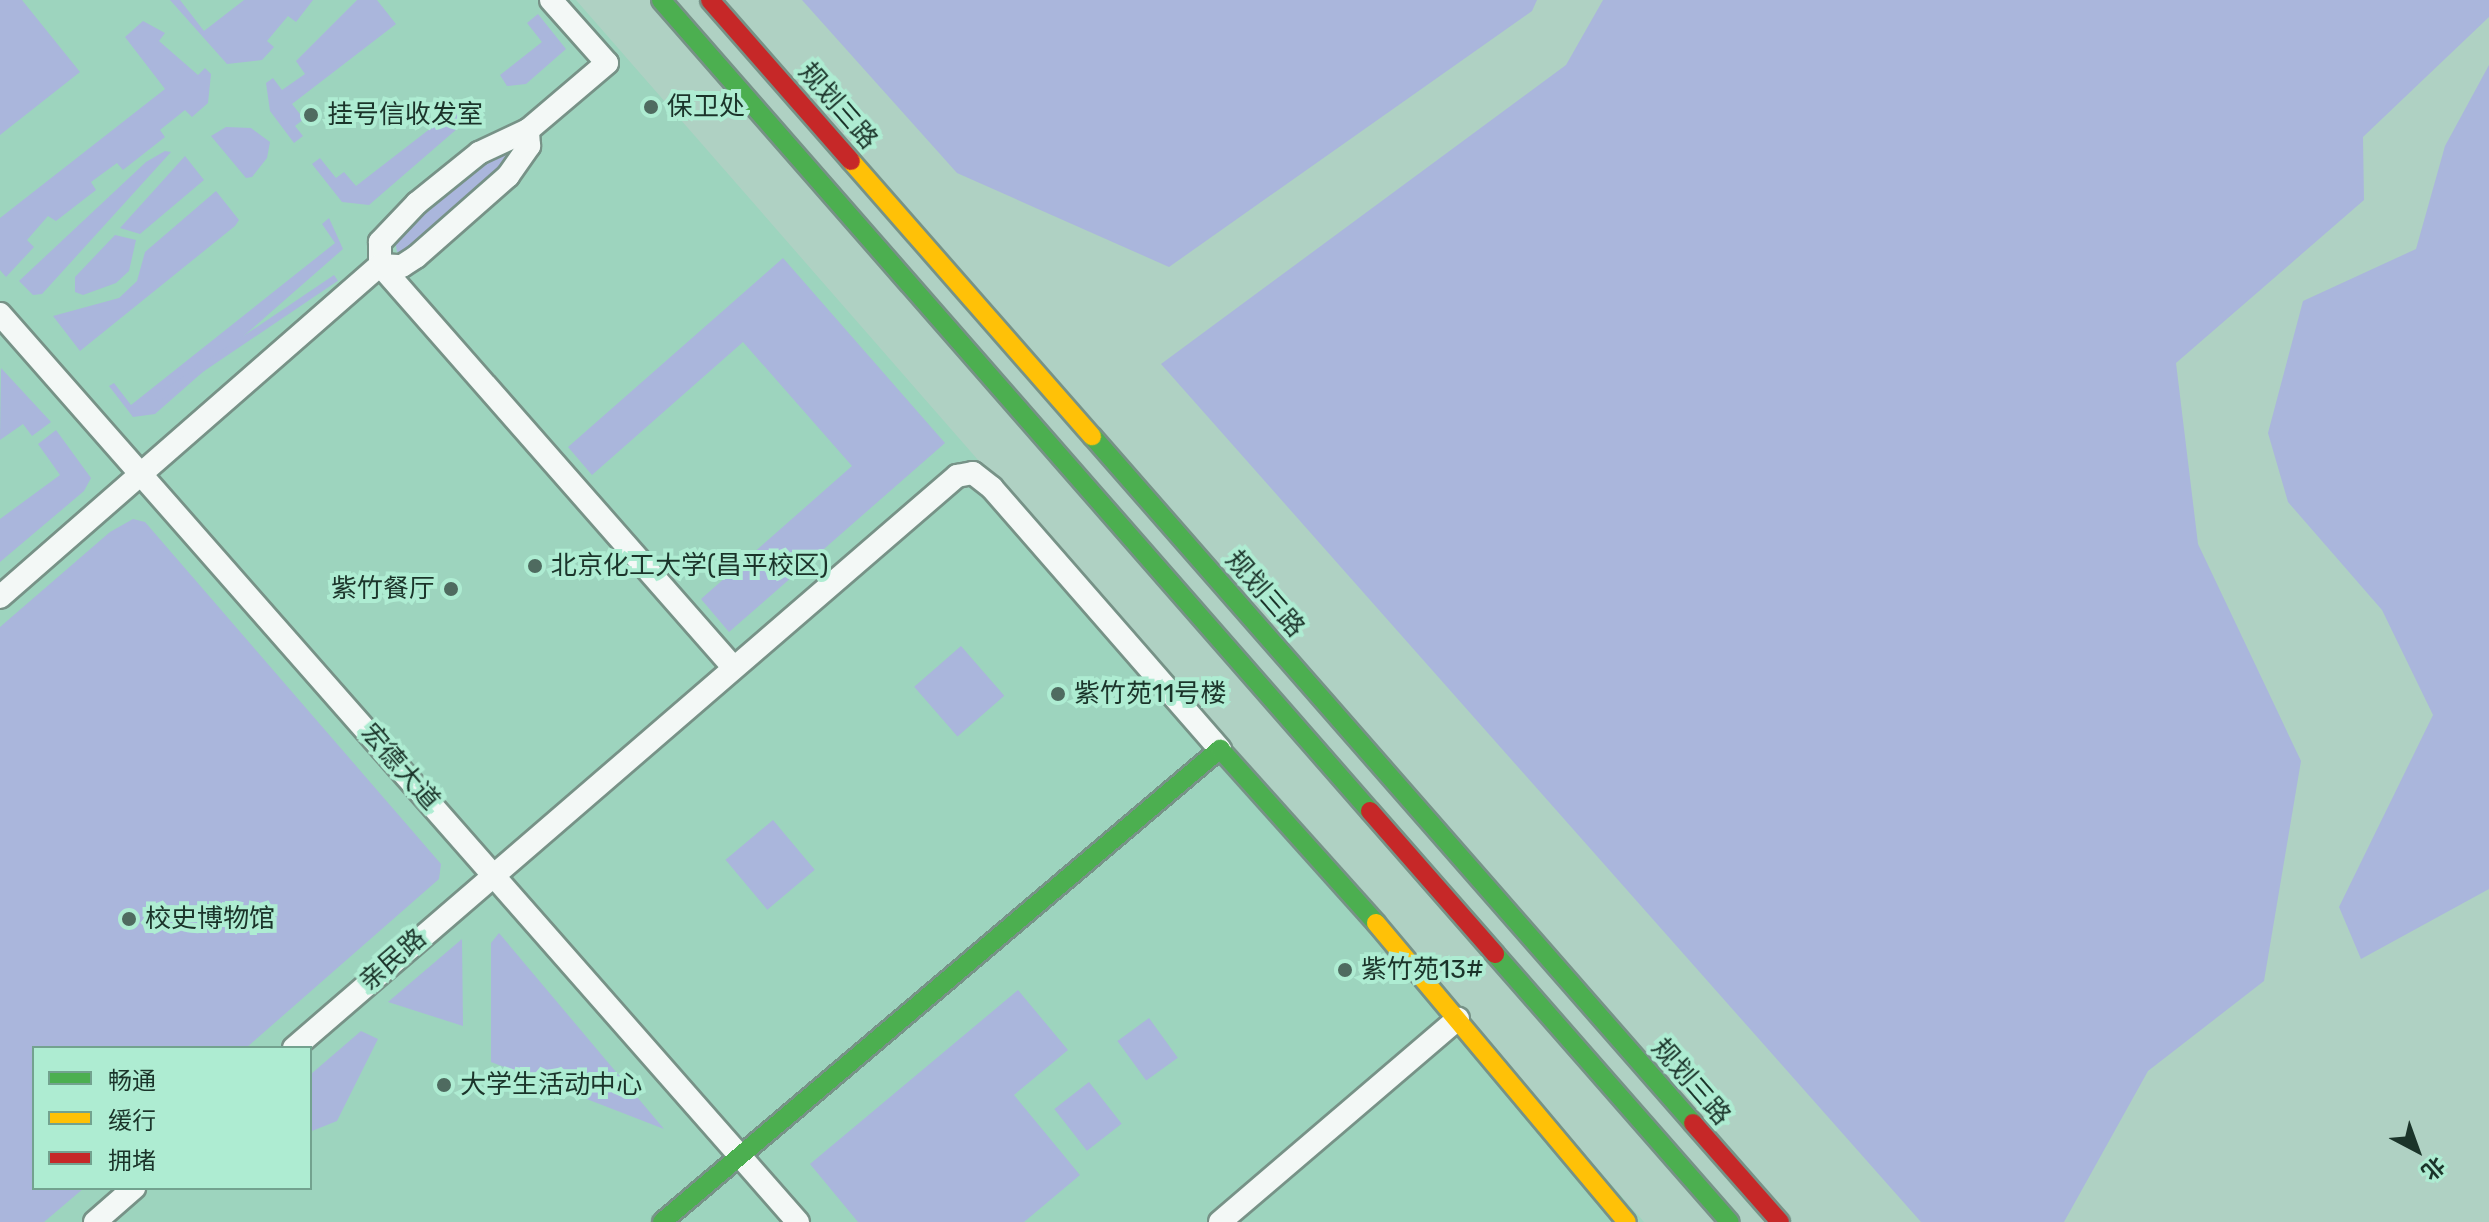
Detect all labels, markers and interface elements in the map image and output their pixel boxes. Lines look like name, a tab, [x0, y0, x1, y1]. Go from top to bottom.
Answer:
street label: 规划三路	[792, 57, 884, 155]
place label: 保卫处	[667, 91, 745, 123]
marker: 保卫处	[642, 98, 660, 116]
place label: 挂号信收发室	[327, 99, 483, 131]
marker: 挂号信收发室	[302, 106, 320, 124]
street label: 规划三路	[1219, 545, 1311, 643]
place label: 北京化工大学(昌平校区)	[551, 550, 829, 582]
marker: 北京化工大学(昌平校区)	[526, 557, 544, 575]
place label: 紫竹餐厅	[331, 573, 435, 605]
marker: 紫竹餐厅	[442, 580, 460, 598]
place label: 紫竹苑11号楼	[1074, 678, 1226, 710]
marker: 紫竹苑11号楼	[1049, 685, 1067, 703]
street label: 宏德大道	[354, 718, 446, 816]
place label: 校史博物馆	[145, 903, 275, 935]
marker: 校史博物馆	[120, 910, 138, 928]
street label: 亲民路	[353, 923, 433, 997]
place label: 紫竹苑13#	[1361, 954, 1484, 986]
marker: 紫竹苑13#	[1336, 961, 1354, 979]
street label: 规划三路	[1645, 1033, 1737, 1131]
legend	[32, 1046, 312, 1190]
text: 畅通	[108, 1067, 156, 1095]
place label: 大学生活动中心	[460, 1069, 642, 1101]
marker: 大学生活动中心	[435, 1076, 453, 1094]
text: 缓行	[108, 1107, 156, 1135]
north arrow	[2377, 1110, 2457, 1190]
text: 拥堵	[108, 1147, 156, 1175]
text: 北	[2416, 1151, 2450, 1186]

